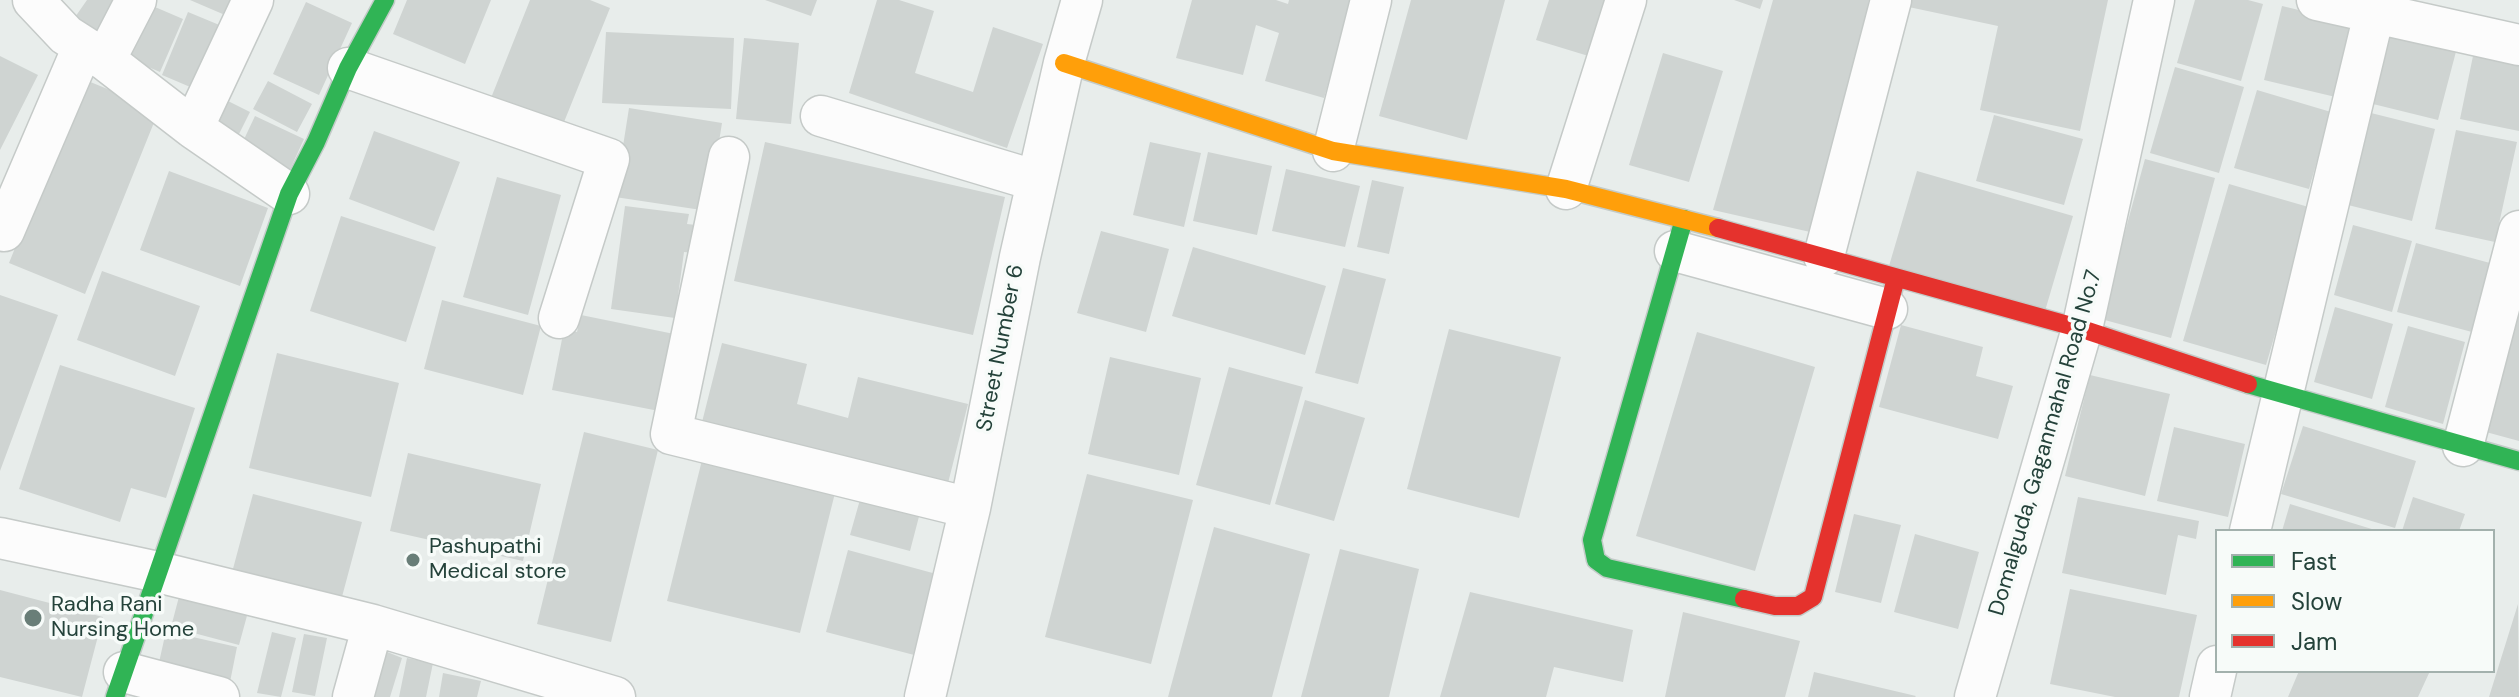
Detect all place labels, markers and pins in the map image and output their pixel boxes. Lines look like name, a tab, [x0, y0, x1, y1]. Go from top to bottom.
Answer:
place label: Pashupathi Medical store	[429, 534, 567, 586]
marker: Pashupathi Medical store	[404, 551, 422, 569]
place label: Radha Rani Nursing Home	[51, 592, 194, 644]
marker: Radha Rani Nursing Home	[22, 607, 44, 629]

